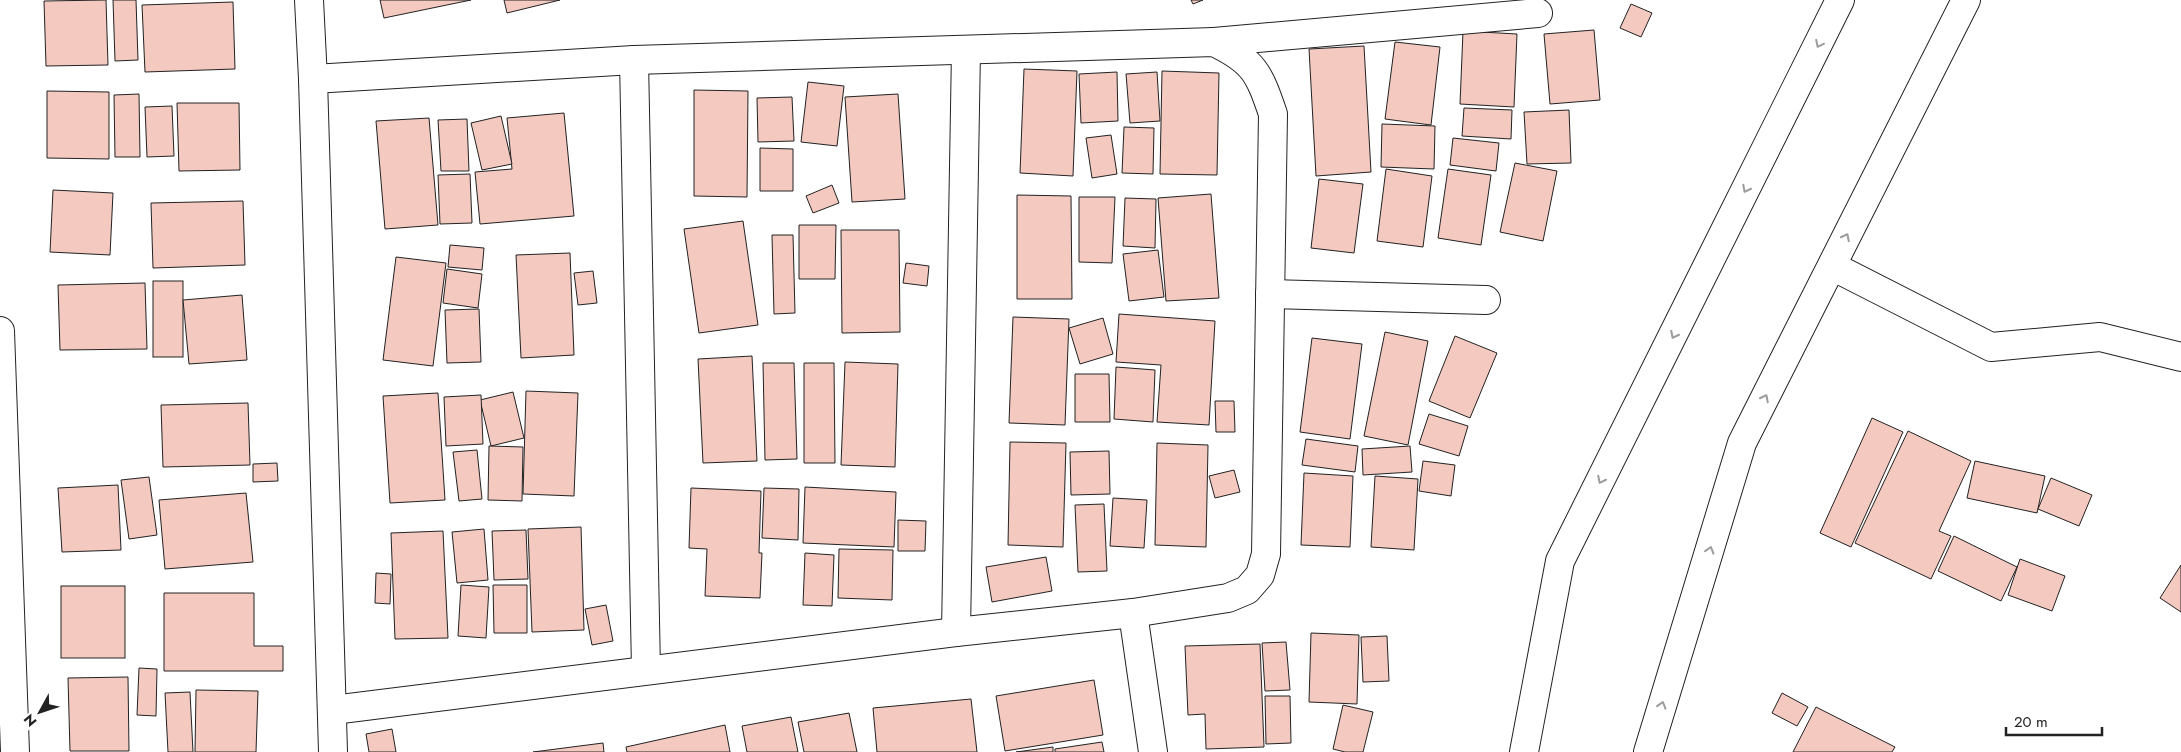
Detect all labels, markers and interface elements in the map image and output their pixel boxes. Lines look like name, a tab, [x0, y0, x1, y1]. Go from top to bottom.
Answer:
one-way arrow	[1814, 39, 1825, 48]
one-way arrow	[1742, 184, 1752, 193]
one-way arrow	[1840, 233, 1850, 242]
one-way arrow	[1669, 330, 1680, 339]
one-way arrow	[1759, 394, 1769, 403]
one-way arrow	[1597, 475, 1607, 484]
one-way arrow	[1704, 546, 1714, 555]
north arrow	[15, 687, 65, 737]
one-way arrow	[1657, 702, 1667, 710]
scale bar	[2006, 704, 2102, 736]
text: N	[19, 710, 41, 731]
text: 20 m	[2014, 711, 2048, 733]

